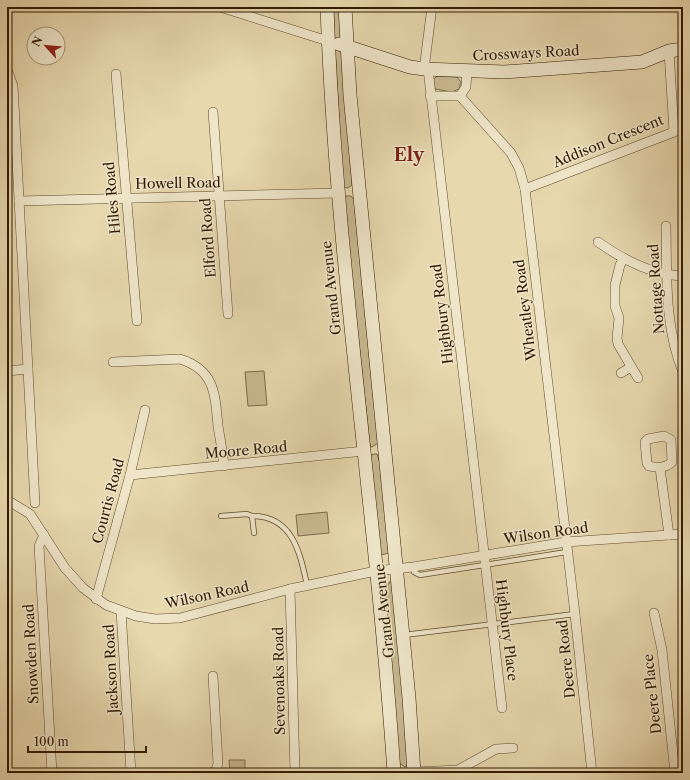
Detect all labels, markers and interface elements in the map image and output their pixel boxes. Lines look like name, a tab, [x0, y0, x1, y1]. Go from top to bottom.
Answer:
north arrow	[26, 26, 66, 66]
text: N	[29, 34, 46, 49]
street label: Crossways Road	[472, 41, 581, 65]
street label: Addison Crescent	[549, 111, 666, 172]
district label: Ely	[394, 144, 425, 166]
street label: Hiles Road	[100, 161, 124, 235]
street label: Howell Road	[135, 173, 221, 193]
street label: Elford Road	[196, 197, 220, 278]
street label: Grand Avenue	[317, 240, 345, 336]
street label: Nottage Road	[644, 243, 668, 335]
street label: Wheatley Road	[510, 258, 540, 363]
street label: Highbury Road	[427, 262, 457, 365]
street label: Moore Road	[204, 437, 289, 463]
street label: Courtis Road	[88, 456, 128, 546]
street label: Wilson Road	[501, 518, 590, 548]
street label: Grand Avenue	[370, 563, 398, 659]
street label: Wilson Road	[162, 577, 251, 613]
street label: Highbury Place	[492, 578, 522, 682]
street label: Snowden Road	[19, 603, 43, 704]
street label: Deere Road	[553, 618, 579, 699]
street label: Jackson Road	[100, 623, 122, 716]
street label: Sevenoaks Road	[269, 626, 289, 735]
street label: Deere Place	[639, 653, 665, 735]
scale bar	[28, 728, 146, 754]
text: 100 m	[34, 734, 69, 749]

